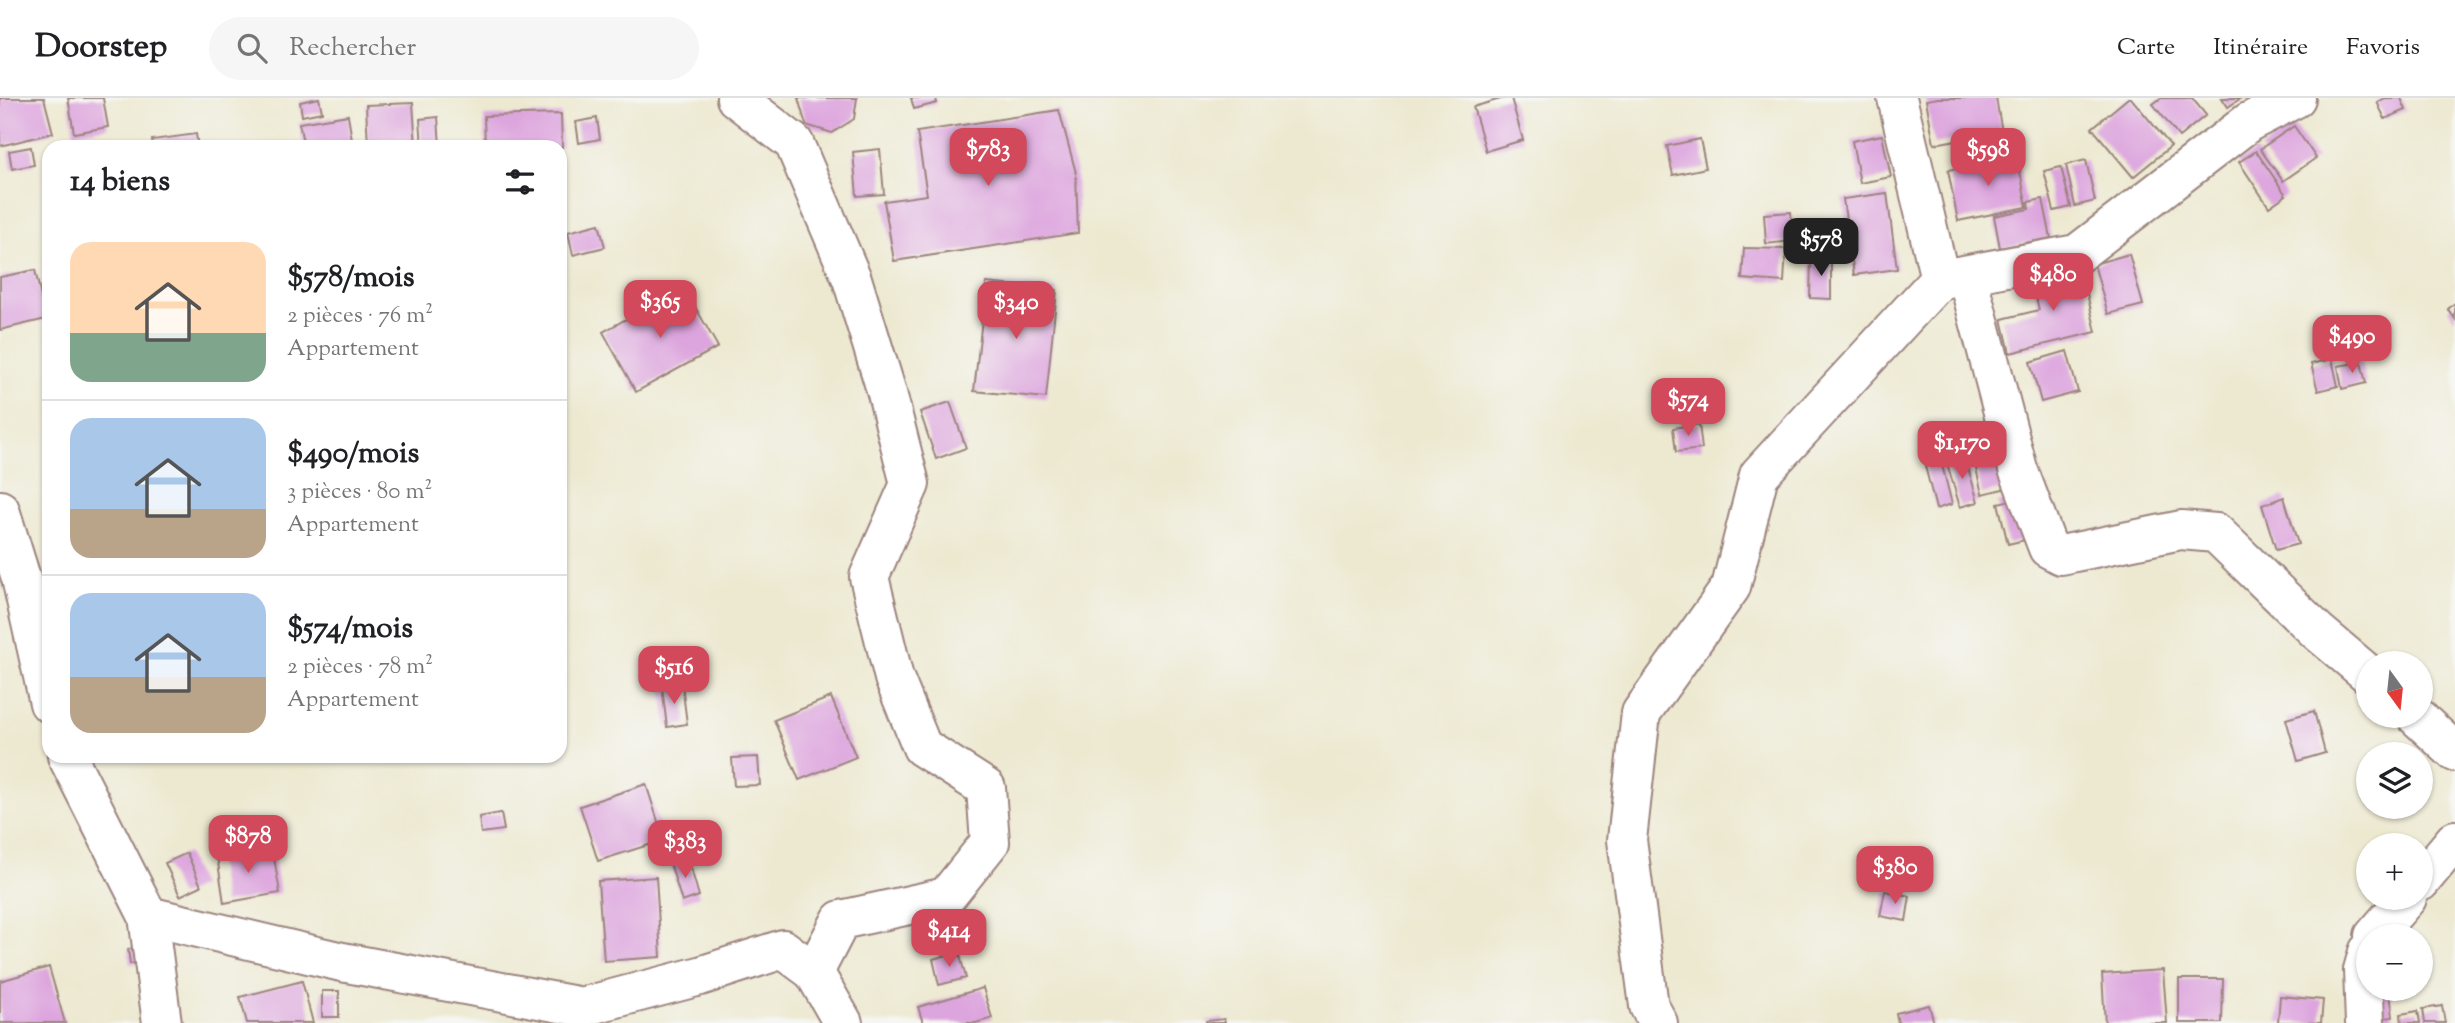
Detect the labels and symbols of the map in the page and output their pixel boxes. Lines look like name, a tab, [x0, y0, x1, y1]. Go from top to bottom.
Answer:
pin: $783	[947, 129, 1029, 188]
pin: $598	[1947, 129, 2029, 188]
pin: $578	[1780, 218, 1862, 278]
pin: $480	[2012, 254, 2094, 313]
pin: $365	[619, 280, 701, 340]
pin: $340	[975, 282, 1057, 341]
pin: $490	[2311, 316, 2393, 375]
pin: $574	[1647, 378, 1729, 438]
pin: $1,170	[1905, 422, 2019, 481]
pin: $516	[633, 646, 715, 706]
north arrow	[2356, 651, 2432, 728]
pin: $878	[207, 816, 289, 875]
pin: $383	[644, 820, 726, 880]
pin: $380	[1854, 846, 1936, 906]
pin: $414	[908, 910, 990, 969]

